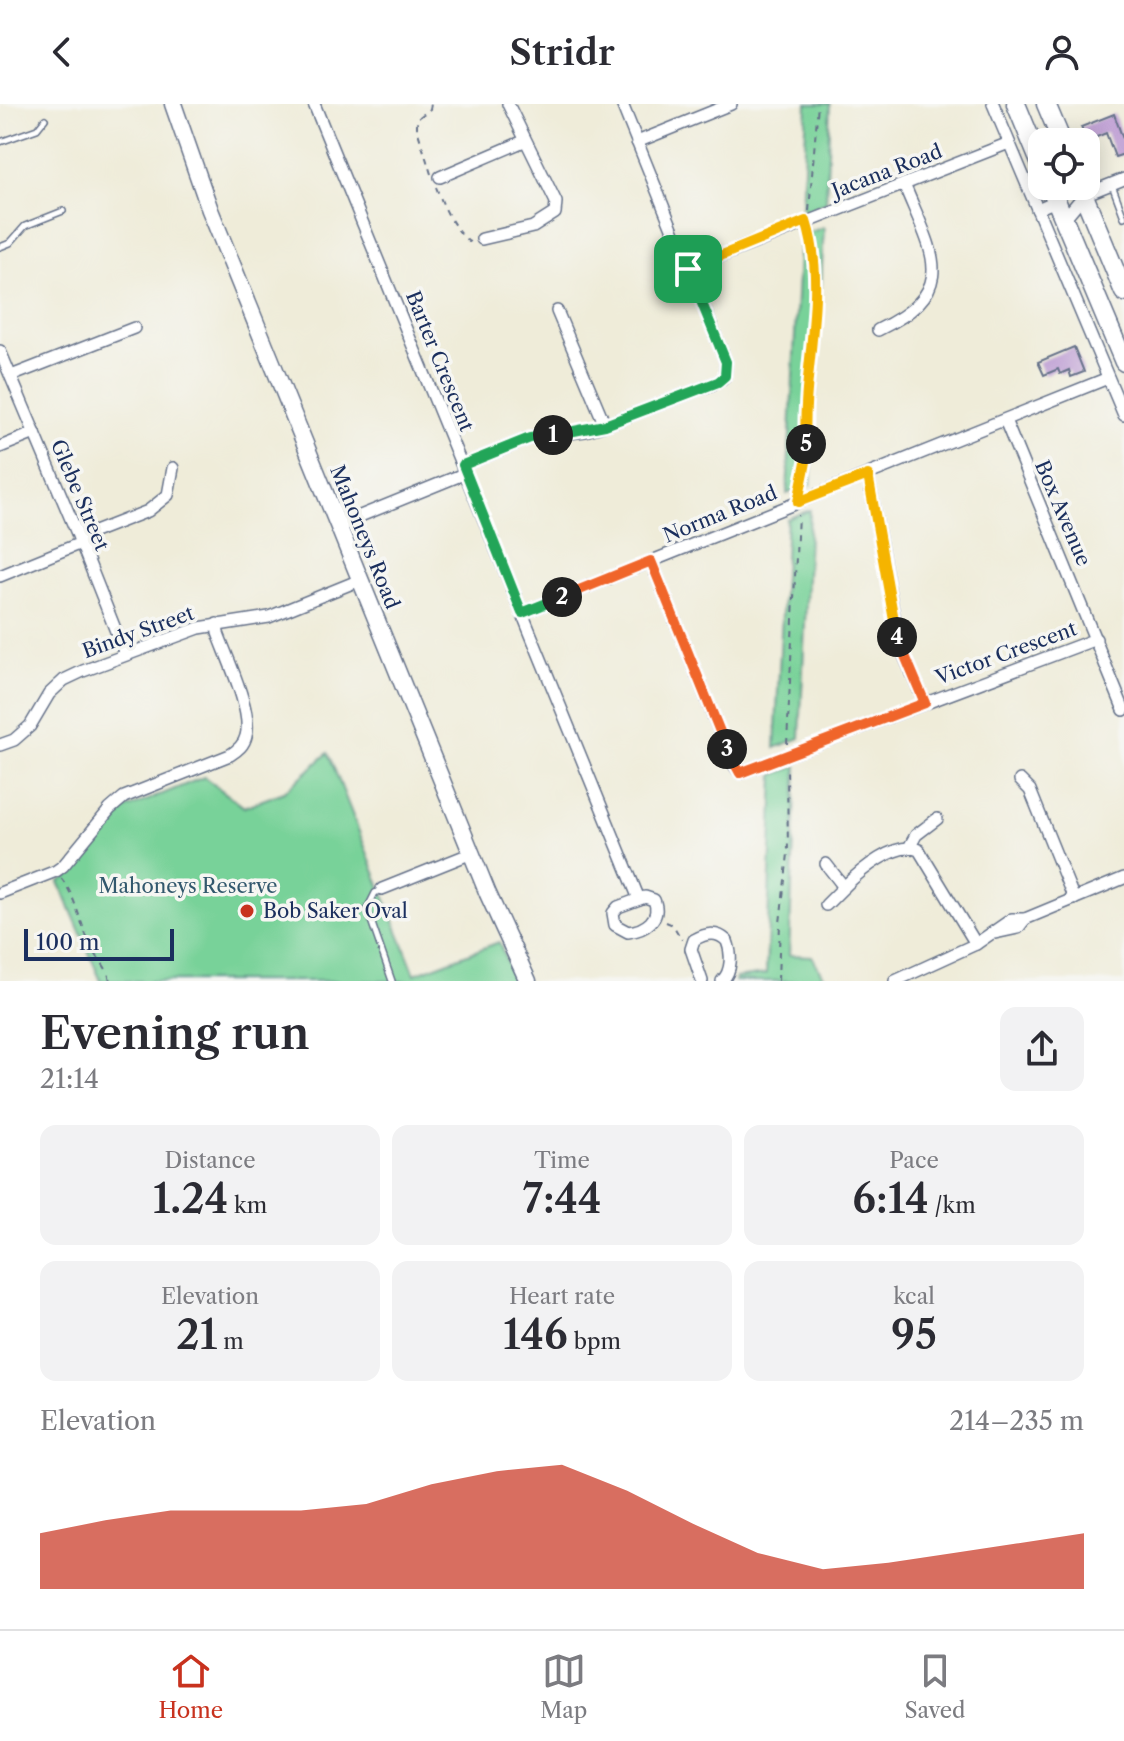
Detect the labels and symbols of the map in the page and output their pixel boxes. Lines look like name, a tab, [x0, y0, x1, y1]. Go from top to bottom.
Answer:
street label: Jacana Road	[826, 139, 945, 204]
pin	[654, 235, 722, 303]
street label: Barter Crescent	[401, 287, 479, 435]
pin: 1	[533, 415, 573, 455]
pin: 5	[786, 424, 826, 464]
street label: Glebe Street	[46, 436, 114, 554]
street label: Box Avenue	[1030, 456, 1096, 570]
street label: Mahoneys Road	[325, 462, 405, 612]
street label: Norma Road	[660, 480, 780, 548]
pin: 2	[542, 577, 582, 617]
street label: Bindy Street	[79, 601, 197, 663]
street label: Victor Crescent	[931, 616, 1080, 690]
pin: 4	[877, 617, 917, 657]
pin: 3	[707, 729, 747, 769]
park label: Mahoneys Reserve	[98, 874, 278, 898]
place label: Bob Saker Oval	[263, 899, 408, 923]
marker: Bob Saker Oval	[238, 902, 256, 920]
scale bar	[24, 925, 174, 961]

